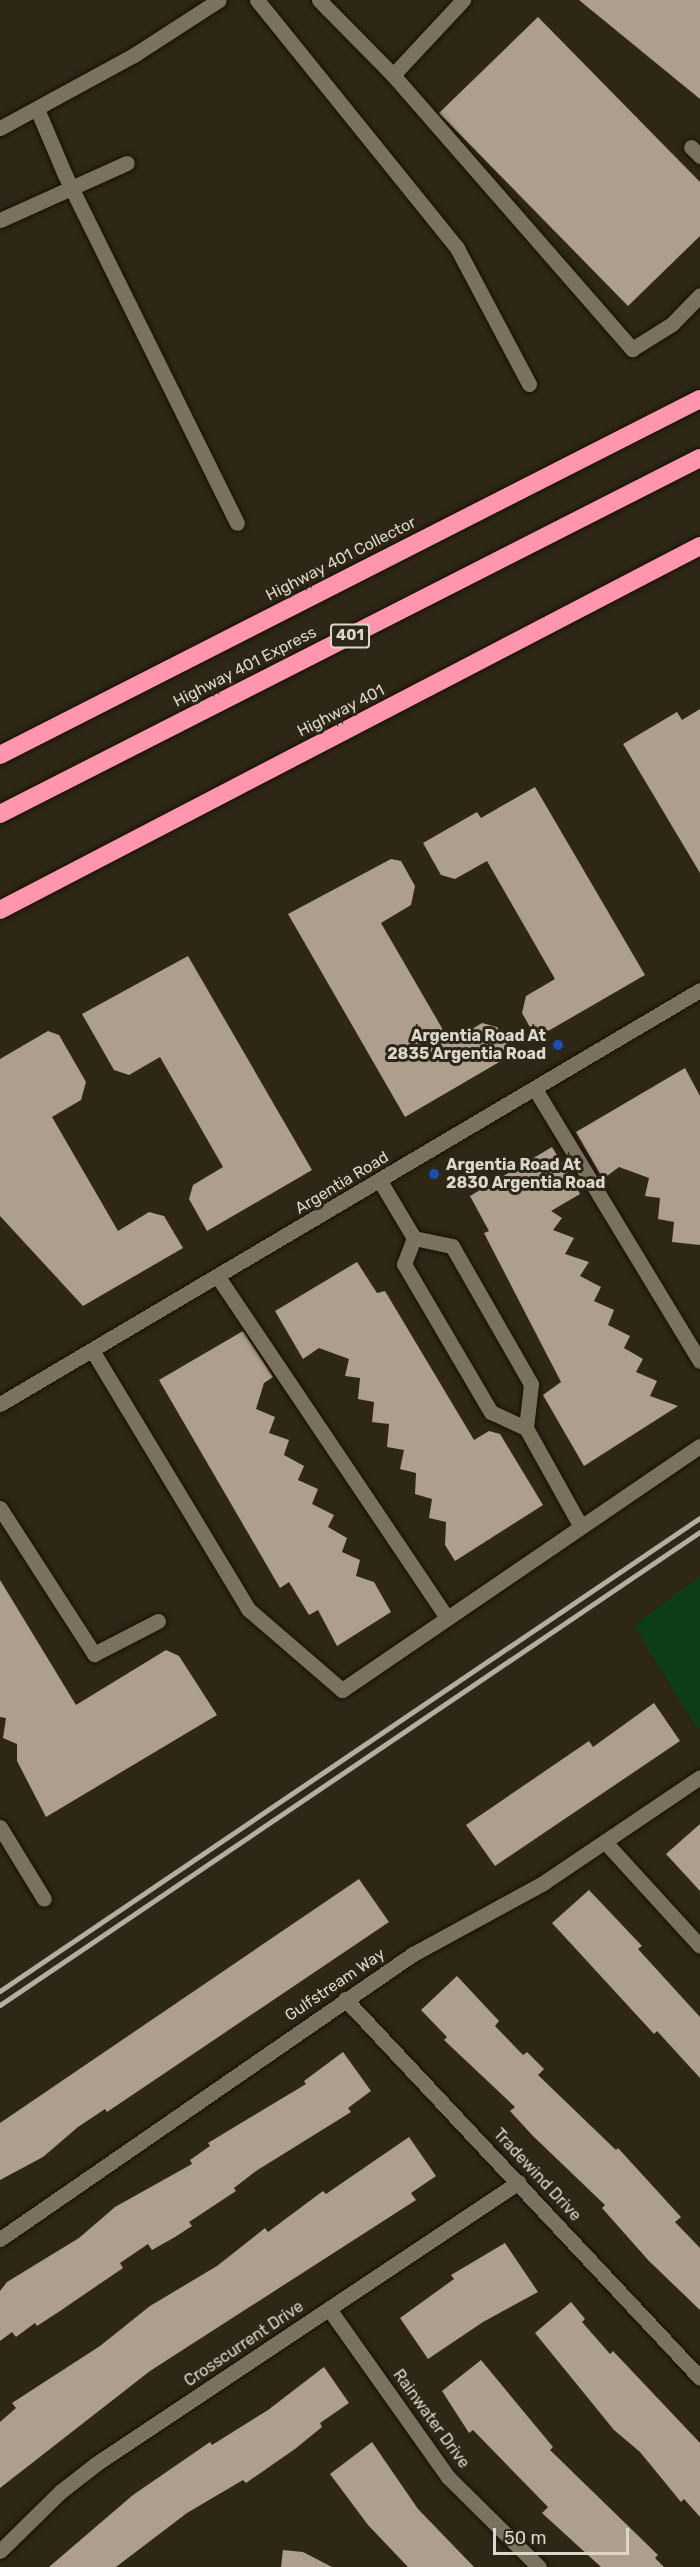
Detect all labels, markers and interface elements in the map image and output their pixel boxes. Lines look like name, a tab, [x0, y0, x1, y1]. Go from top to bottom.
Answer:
street label: Highway 401 Collector	[263, 513, 419, 605]
street label: Highway 401 Express	[170, 622, 320, 712]
road number: 401	[329, 624, 371, 648]
street label: Highway 401	[294, 681, 388, 741]
place label: Argentia Road At 2835 Argentia Road	[387, 1026, 546, 1064]
marker: Argentia Road At 2835 Argentia Road	[551, 1038, 565, 1052]
street label: Argentia Road	[292, 1148, 392, 1218]
place label: Argentia Road At 2830 Argentia Road	[446, 1155, 606, 1193]
marker: Argentia Road At 2830 Argentia Road	[427, 1167, 441, 1181]
street label: Gulfstream Way	[281, 1944, 389, 2026]
street label: Tradewind Drive	[489, 2125, 585, 2225]
street label: Crosscurrent Drive	[181, 2297, 307, 2391]
street label: Rainwater Drive	[389, 2366, 473, 2472]
scale bar	[496, 2516, 632, 2554]
text: 50 m	[504, 2527, 547, 2549]

